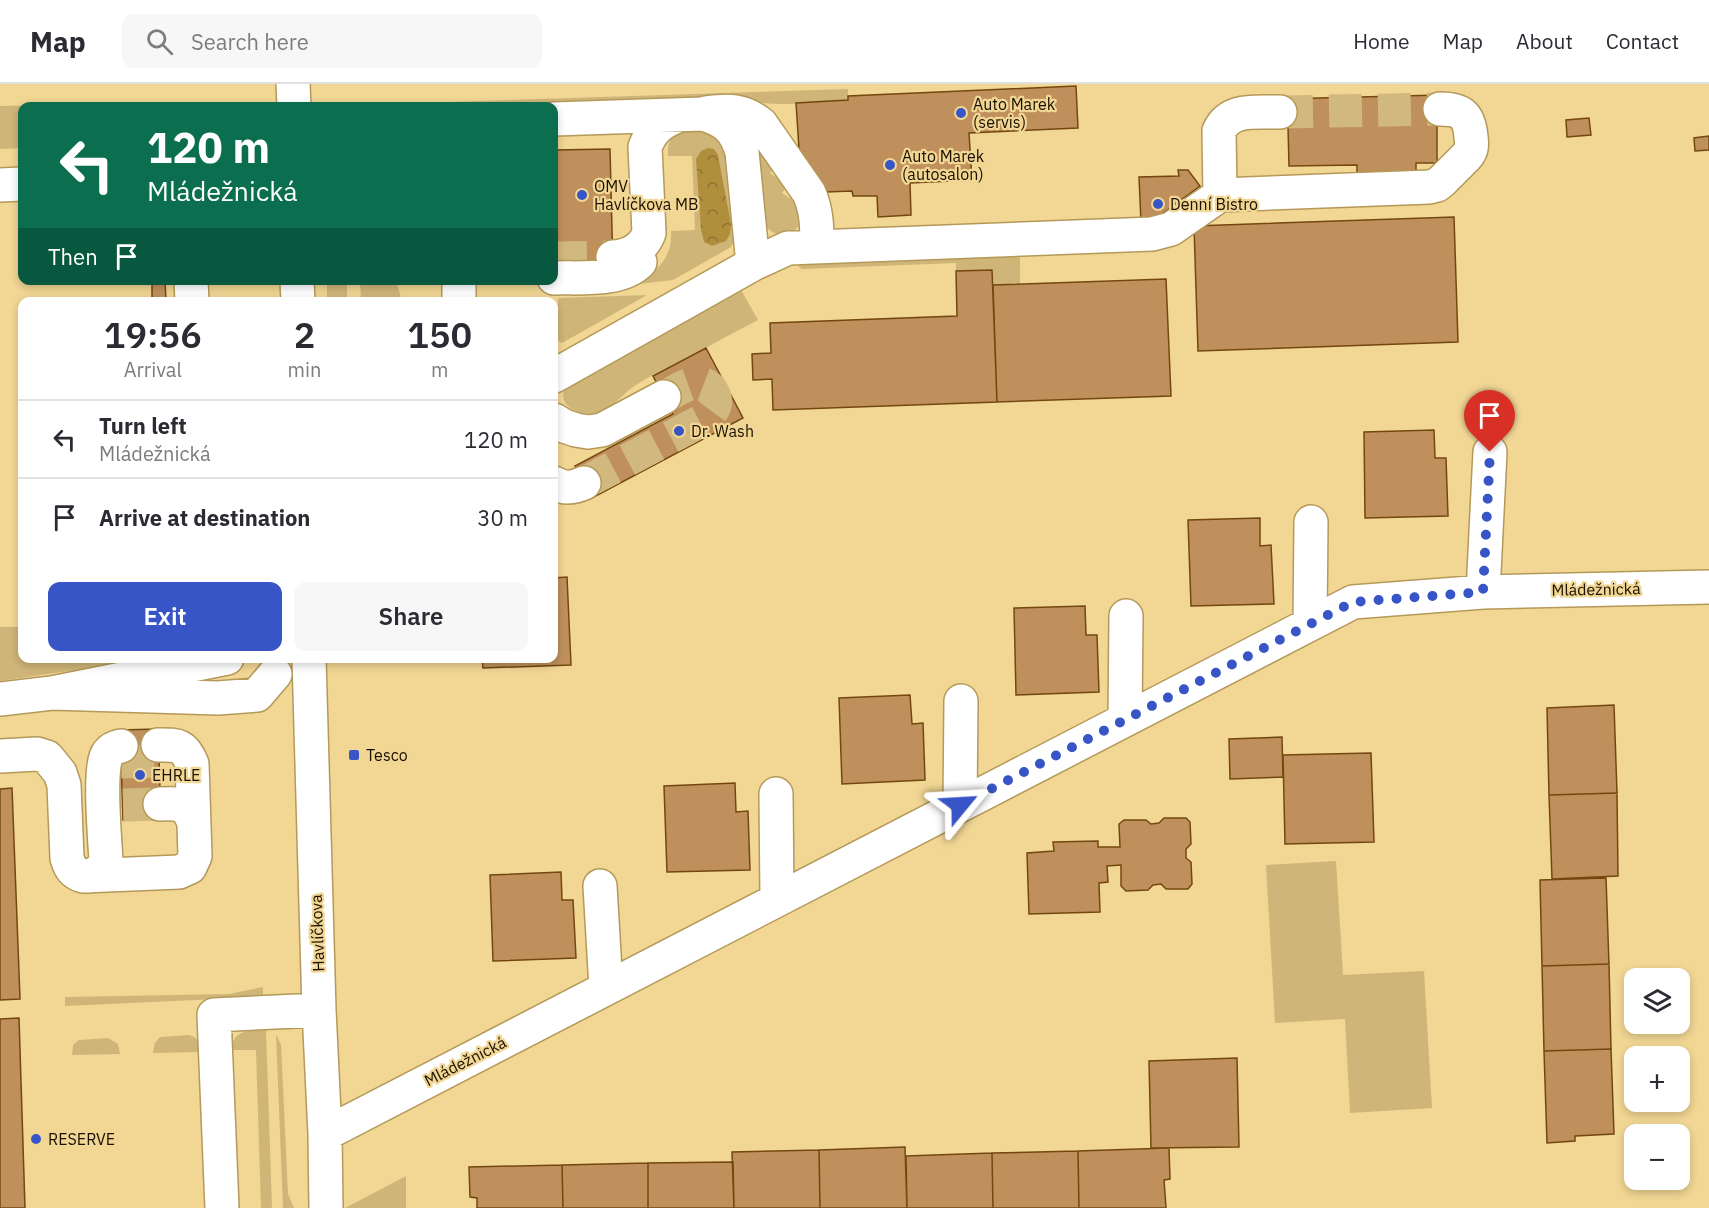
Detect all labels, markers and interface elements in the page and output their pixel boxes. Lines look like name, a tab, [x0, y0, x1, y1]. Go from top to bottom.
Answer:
search box	[122, 14, 542, 68]
text: Map	[30, 23, 86, 60]
icon: search	[143, 25, 176, 58]
text: Search here	[191, 27, 309, 56]
text: Home	[1353, 27, 1410, 55]
text: Map	[1443, 27, 1483, 55]
text: About	[1516, 27, 1573, 55]
text: Contact	[1606, 27, 1679, 55]
place label: Auto Marek (servis)	[973, 94, 1056, 132]
marker: Auto Marek (servis)	[954, 106, 968, 120]
text: 120 m	[147, 120, 270, 175]
icon: left	[48, 126, 126, 204]
place label: Auto Marek (autosalon)	[902, 146, 985, 184]
marker: Auto Marek (autosalon)	[883, 158, 897, 172]
text: Mládežnická	[147, 173, 298, 208]
place label: OMV Havlíčkova MB	[594, 176, 698, 214]
marker: OMV Havlíčkova MB	[575, 188, 589, 202]
place label: Denní Bistro	[1170, 194, 1258, 214]
marker: Denní Bistro	[1151, 197, 1165, 211]
icon: arrive	[110, 240, 143, 273]
text: Then	[48, 242, 98, 271]
text: 19:56	[104, 311, 202, 358]
text: 2	[294, 311, 315, 358]
text: 150	[407, 311, 472, 358]
text: Arrival	[124, 356, 182, 383]
text: min	[288, 356, 321, 383]
text: m	[431, 356, 448, 383]
pin	[1464, 390, 1515, 452]
icon: arrive	[1473, 399, 1506, 432]
text: Turn left	[99, 411, 187, 440]
place label: Dr. Wash	[691, 421, 754, 441]
icon: left	[48, 423, 81, 456]
marker: Dr. Wash	[672, 424, 686, 438]
text: 120 m	[464, 425, 528, 454]
text: Mládežnická	[99, 440, 211, 467]
icon: arrive	[48, 501, 81, 534]
text: Arrive at destination	[99, 503, 310, 532]
text: 30 m	[477, 503, 528, 532]
street label: Mládežnická	[1551, 578, 1641, 600]
button: Exit	[48, 582, 282, 651]
button: Share	[294, 582, 528, 651]
place label: Tesco	[366, 745, 408, 765]
marker: Tesco	[347, 748, 361, 762]
place label: EHRLE	[152, 765, 200, 785]
marker: EHRLE	[133, 768, 147, 782]
position arrow	[928, 773, 992, 837]
street label: Havlíčkova	[306, 894, 328, 972]
map controls	[1624, 968, 1690, 1190]
button: layers	[1624, 968, 1690, 1034]
street label: Mládežnická	[421, 1032, 510, 1090]
button: +	[1624, 1046, 1690, 1112]
button: −	[1624, 1124, 1690, 1190]
place label: RESERVE	[48, 1129, 115, 1149]
marker: RESERVE	[29, 1132, 43, 1146]

